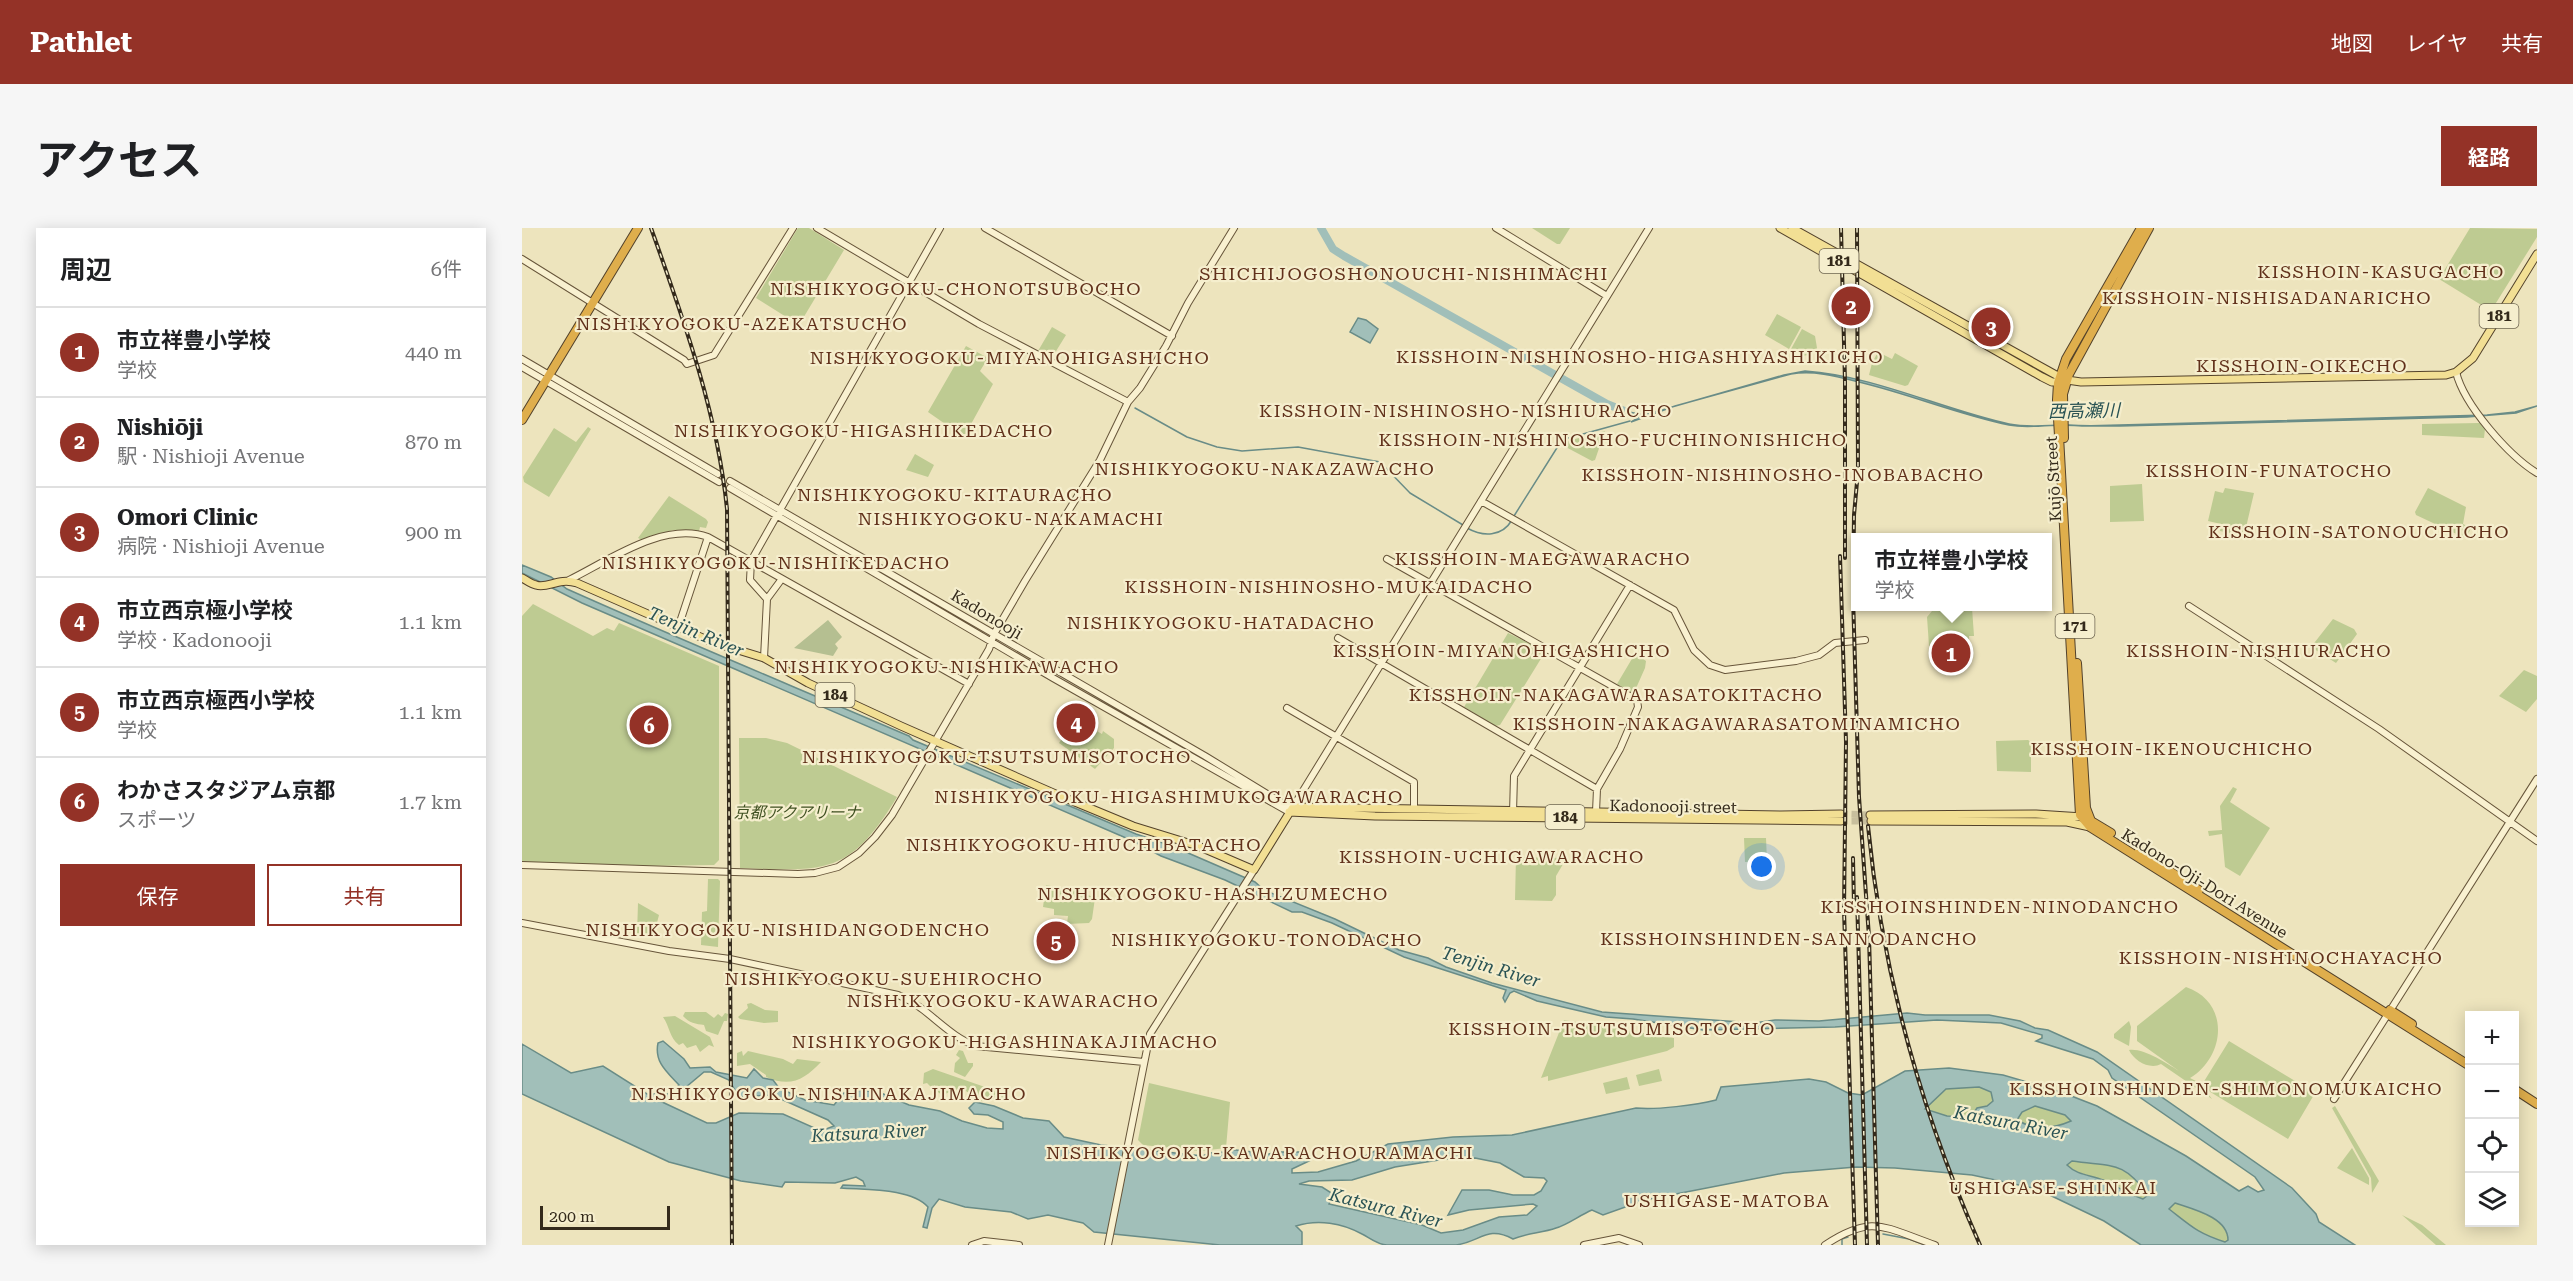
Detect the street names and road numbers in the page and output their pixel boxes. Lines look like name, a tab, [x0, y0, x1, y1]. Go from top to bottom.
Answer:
road number: 181	[1820, 249, 1858, 273]
road number: 181	[2480, 304, 2518, 328]
street label: Kujō Street	[2042, 436, 2065, 522]
street label: Kadonooji	[948, 586, 1026, 643]
road number: 171	[2056, 614, 2094, 638]
road number: 184	[816, 683, 854, 707]
street label: Kadonooji street	[1609, 796, 1737, 817]
road number: 184	[1546, 805, 1584, 829]
street label: Kadono-Oji-Dori Avenue	[2118, 824, 2291, 943]

